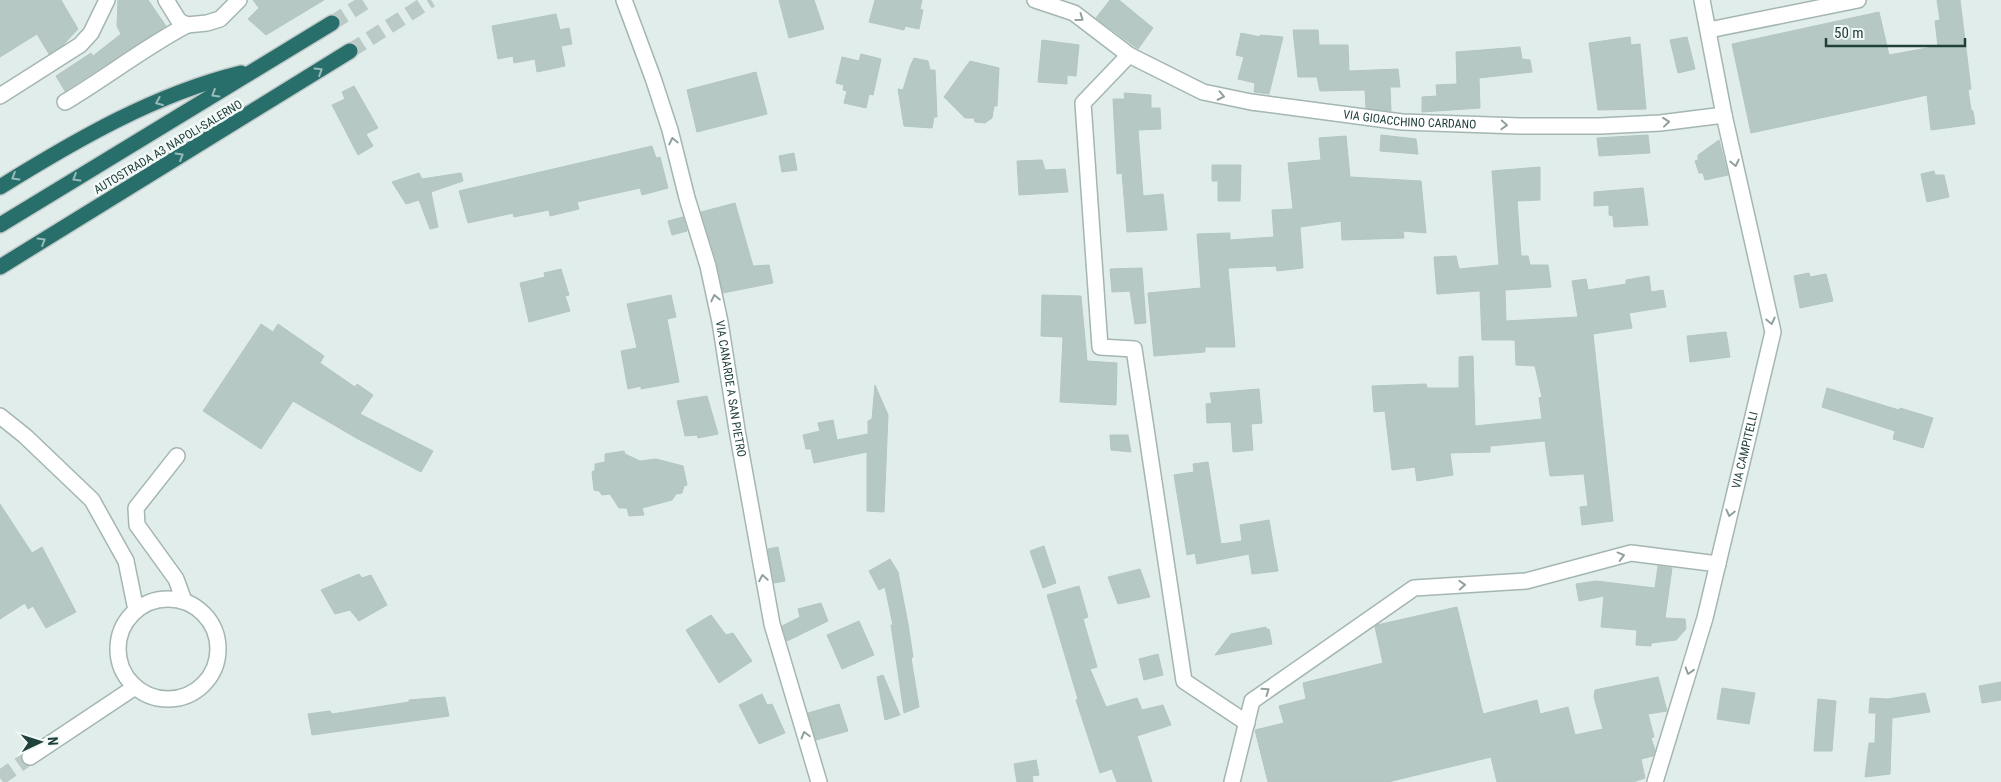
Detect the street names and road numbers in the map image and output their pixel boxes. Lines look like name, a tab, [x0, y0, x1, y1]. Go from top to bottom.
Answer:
street label: AUTOSTRADA A3 NAPOLI-SALERNO	[91, 97, 245, 197]
street label: VIA GIOACCHINO CARDANO	[1342, 107, 1477, 132]
street label: VIA CANARDE A SAN PIETRO	[713, 319, 749, 458]
street label: VIA CAMPITELLI	[1729, 410, 1761, 490]

